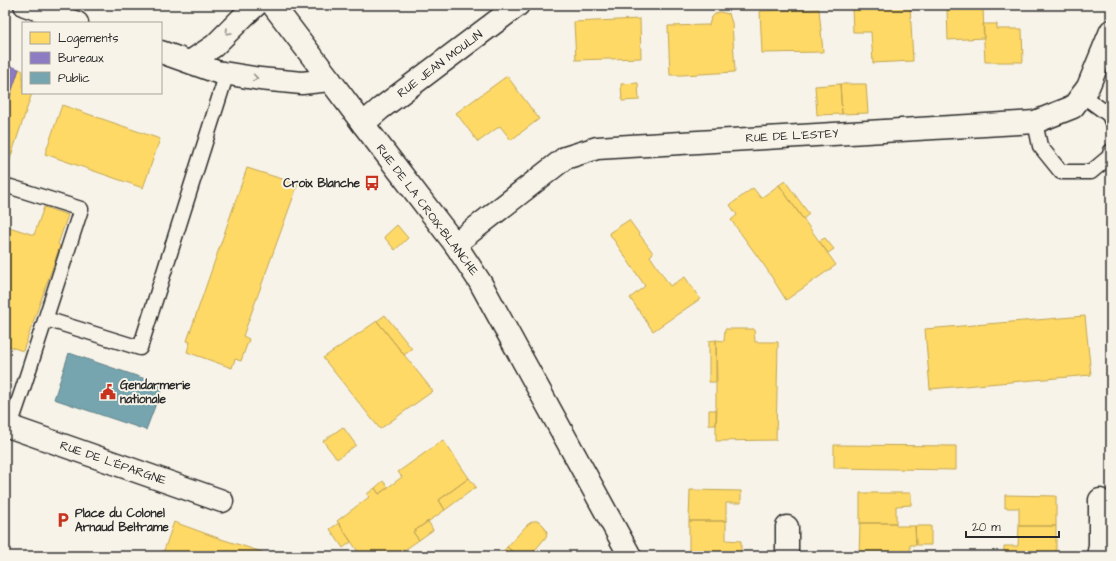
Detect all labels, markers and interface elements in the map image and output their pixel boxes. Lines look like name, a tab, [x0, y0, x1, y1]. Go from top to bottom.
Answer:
legend	[22, 22, 162, 94]
street label: RUE JEAN MOULIN	[394, 26, 487, 102]
one-way arrow	[225, 27, 233, 35]
text: Logements	[58, 30, 118, 48]
text: Bureaux	[58, 50, 104, 67]
text: Public	[58, 70, 90, 87]
one-way arrow	[252, 73, 258, 82]
street label: RUE DE L'ESTEY	[745, 125, 839, 147]
street label: RUE DE LA CROIX-BLANCHE	[372, 141, 482, 279]
bus stop icon: Croix Blanche	[363, 174, 381, 192]
place label: Croix Blanche	[283, 175, 361, 192]
place label: Gendarmerie nationale	[120, 377, 191, 408]
public building icon: Gendarmerie nationale	[99, 383, 117, 401]
street label: RUE DE L'ÉPARGNE	[58, 437, 168, 489]
place label: Place du Colonel Arnaud Beltrame	[75, 505, 169, 536]
parking icon: Place du Colonel Arnaud Beltrame	[54, 511, 72, 529]
scale bar	[966, 513, 1059, 539]
text: 20 m	[972, 519, 1001, 536]

